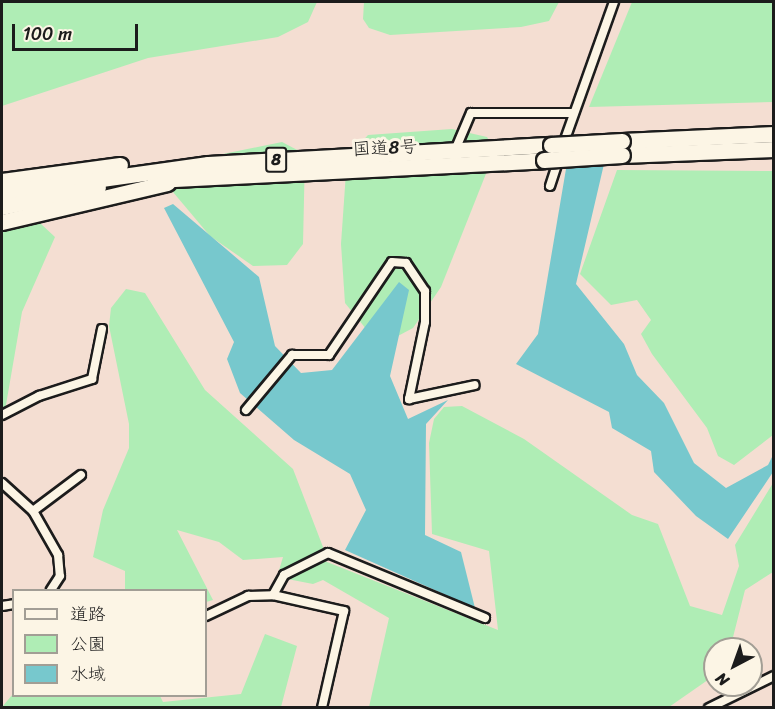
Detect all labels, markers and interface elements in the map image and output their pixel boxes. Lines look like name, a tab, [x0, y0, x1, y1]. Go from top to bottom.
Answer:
scale bar	[15, 12, 141, 50]
text: 100 m	[23, 18, 72, 50]
street label: 国道8号	[352, 136, 418, 160]
road number: 8	[264, 147, 288, 173]
legend	[12, 589, 207, 697]
text: 道路	[70, 598, 106, 630]
text: 公園	[70, 628, 106, 660]
north arrow	[703, 637, 763, 697]
text: 水域	[70, 658, 106, 690]
text: N	[708, 665, 736, 694]

